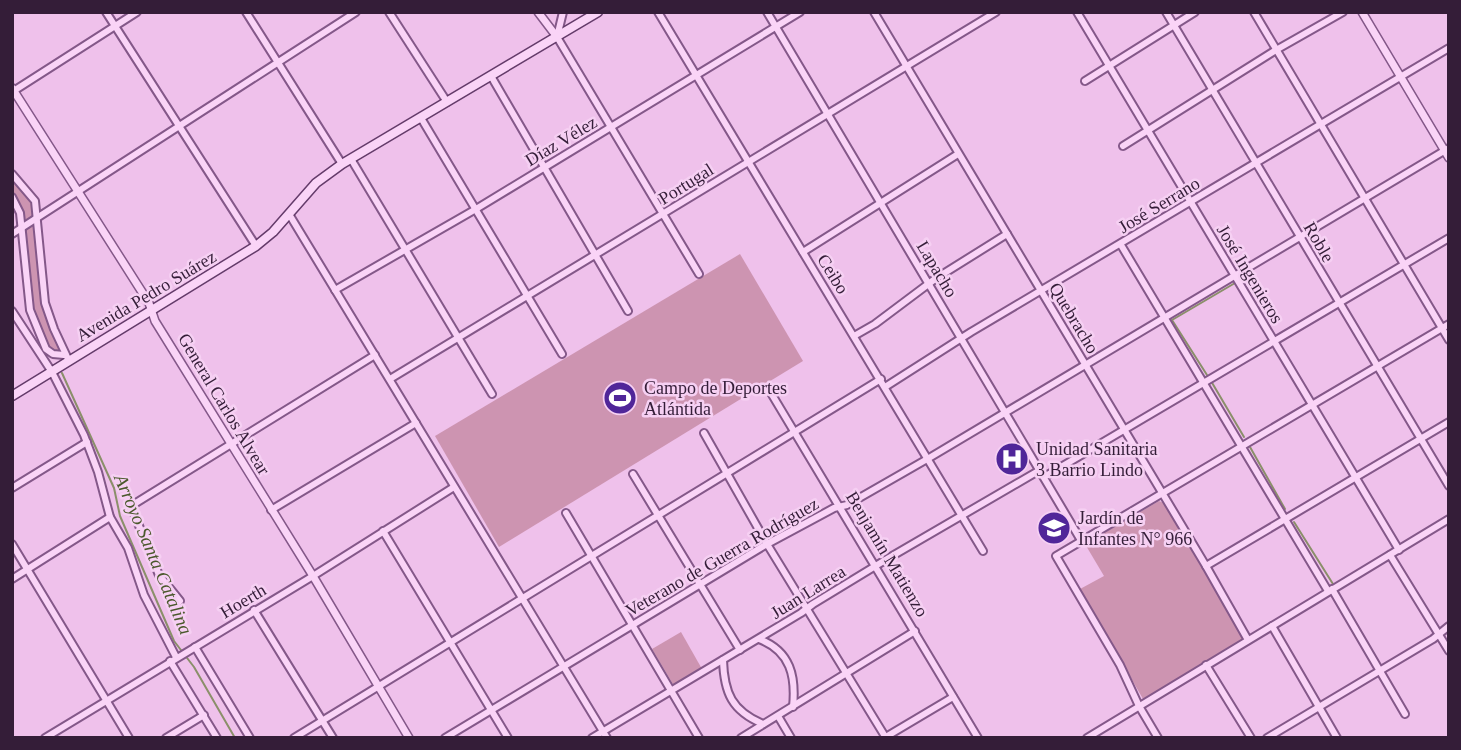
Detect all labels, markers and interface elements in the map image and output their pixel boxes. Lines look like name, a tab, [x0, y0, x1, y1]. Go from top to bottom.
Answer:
street label: Díaz Vélez	[522, 112, 600, 170]
street label: Portugal	[655, 159, 717, 209]
street label: José Serrano	[1115, 173, 1203, 237]
street label: Roble	[1300, 218, 1338, 266]
street label: José Ingenieros	[1213, 221, 1287, 327]
street label: Lapacho	[912, 237, 962, 301]
street label: Avenida Pedro Suárez	[72, 246, 220, 346]
street label: Ceibo	[813, 250, 853, 298]
street label: Quebracho	[1045, 279, 1103, 357]
street label: General Carlos Alvear	[174, 330, 274, 478]
place label: Campo de Deportes Atlántida	[644, 378, 787, 419]
sports icon: Campo de Deportes Atlántida	[601, 379, 639, 417]
place label: Unidad Sanitaria 3 Barrio Lindo	[1036, 439, 1157, 480]
hospital icon: Unidad Sanitaria 3 Barrio Lindo	[993, 440, 1031, 478]
water label: Arroyo Santa Catalina	[109, 469, 197, 638]
street label: Benjamín Matienzo	[842, 488, 932, 620]
street label: Veterano de Guerra Rodríguez	[622, 493, 822, 621]
place label: Jardín de Infantes N° 966	[1078, 508, 1192, 549]
school or university icon: Jardín de Infantes N° 966	[1035, 509, 1073, 547]
street label: Juan Larrea	[767, 561, 849, 623]
street label: Hoerth	[216, 580, 270, 622]

